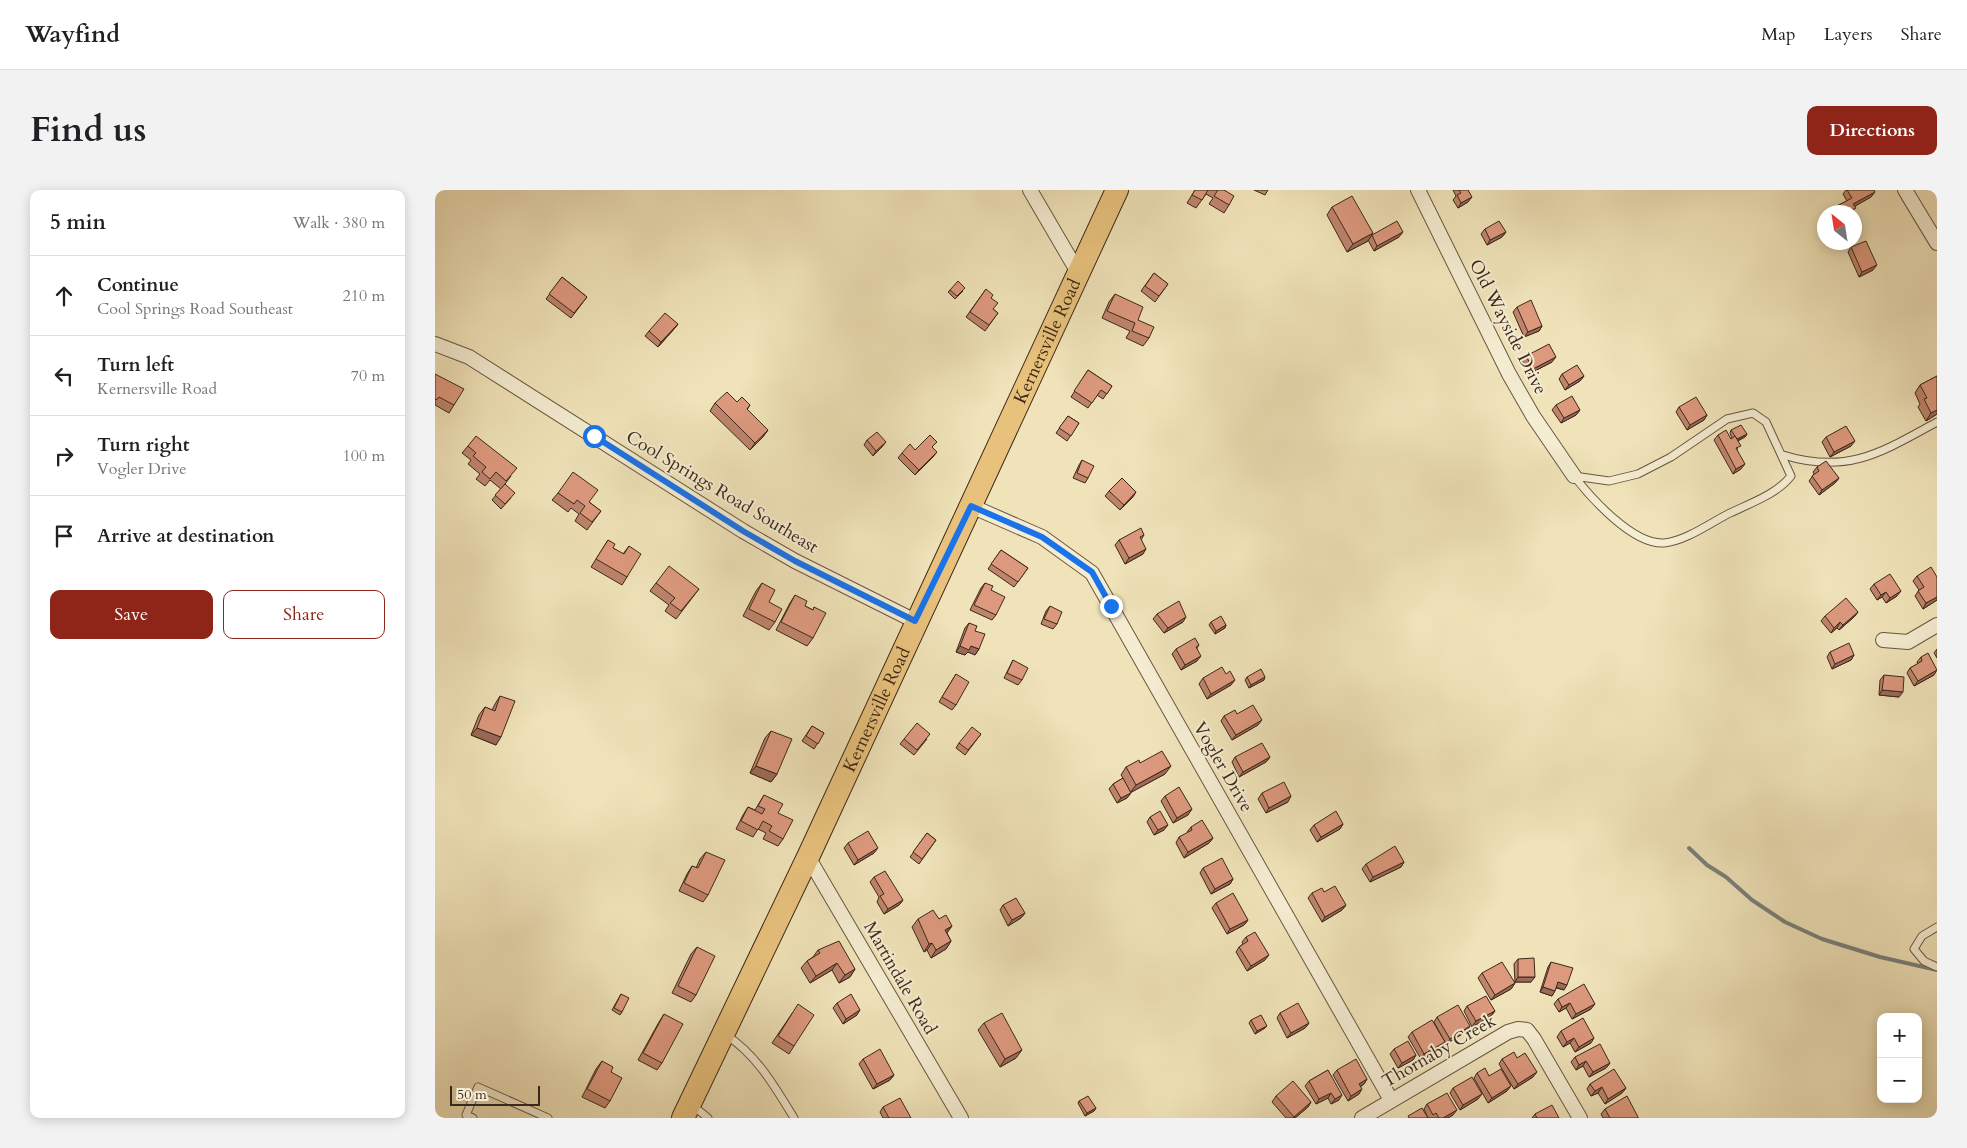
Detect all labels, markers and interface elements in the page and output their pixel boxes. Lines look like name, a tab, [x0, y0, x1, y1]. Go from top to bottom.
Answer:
text: Wayfind	[25, 18, 120, 51]
text: Map	[1761, 22, 1796, 47]
text: Layers	[1824, 22, 1873, 47]
text: Share	[1901, 22, 1942, 47]
text: Find us	[30, 106, 146, 154]
button: Directions	[1807, 106, 1937, 155]
north arrow	[1817, 205, 1862, 250]
text: 5 min	[50, 208, 106, 237]
text: Walk · 380 m	[293, 212, 385, 234]
street label: Old Wayside Drive	[1463, 255, 1553, 399]
text: Continue	[97, 272, 179, 298]
street label: Kernersville Road	[1007, 274, 1087, 408]
icon: ahead	[50, 282, 78, 310]
text: 210 m	[343, 285, 385, 307]
text: Cool Springs Road Southeast	[97, 298, 293, 320]
text: Turn left	[97, 352, 174, 378]
icon: left	[50, 362, 78, 390]
text: 70 m	[351, 365, 385, 387]
text: Kernersville Road	[97, 378, 217, 400]
route start	[583, 425, 606, 448]
street label: Cool Springs Road Southeast	[621, 425, 823, 560]
text: Turn right	[97, 432, 189, 458]
icon: right	[50, 442, 78, 470]
text: 100 m	[343, 445, 385, 467]
text: Vogler Drive	[97, 458, 187, 480]
icon: arrive	[50, 522, 78, 550]
text: Arrive at destination	[97, 523, 274, 549]
button: Save	[50, 590, 213, 639]
button: Share	[223, 590, 385, 639]
route end	[1100, 595, 1123, 618]
street label: Kernersville Road	[837, 642, 916, 776]
street label: Vogler Drive	[1187, 717, 1259, 817]
street label: Martindale Road	[857, 917, 943, 1040]
street label: Thornaby Creek	[1377, 1008, 1501, 1094]
map controls	[1877, 1013, 1922, 1103]
button: +	[1877, 1013, 1922, 1058]
button: −	[1877, 1058, 1922, 1103]
scale bar	[450, 1083, 540, 1106]
text: 50 m	[457, 1085, 487, 1104]

